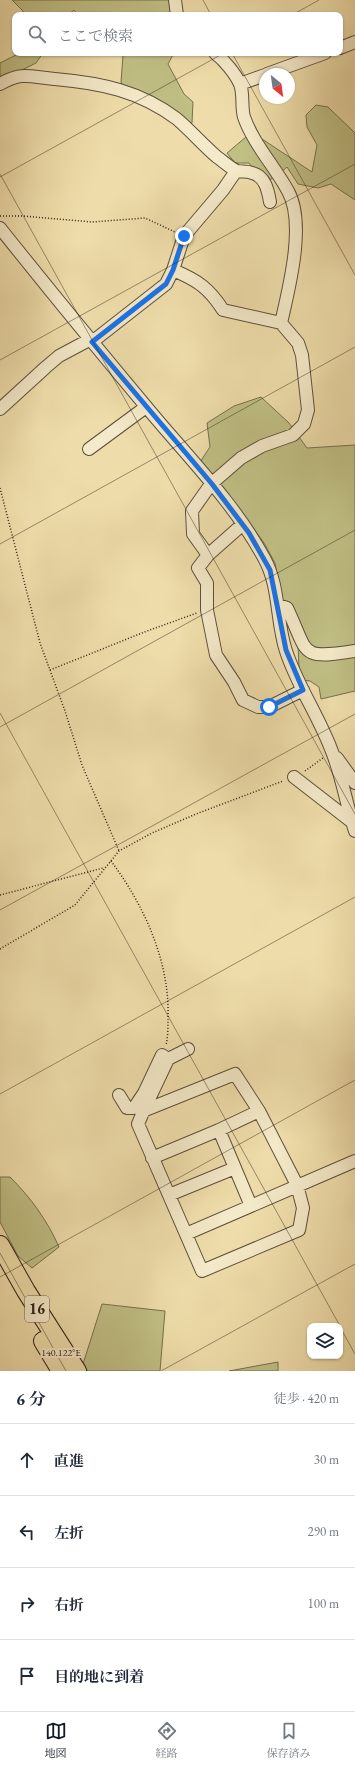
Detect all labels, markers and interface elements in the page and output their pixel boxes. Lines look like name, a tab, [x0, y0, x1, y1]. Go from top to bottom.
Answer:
search box	[12, 12, 343, 56]
icon: search	[26, 23, 48, 45]
text: ここで検索	[58, 26, 133, 45]
north arrow	[259, 68, 295, 104]
route end	[175, 227, 193, 245]
route start	[260, 698, 278, 716]
road number: 16	[25, 1296, 49, 1322]
map controls	[307, 1323, 343, 1359]
button: layers	[307, 1323, 343, 1359]
text: 140.122°E	[41, 1346, 81, 1359]
text: 6 分	[16, 1388, 46, 1410]
text: 徒歩 · 420 m	[274, 1390, 339, 1407]
icon: ahead	[16, 1449, 38, 1471]
text: 直進	[54, 1451, 84, 1470]
text: 30 m	[314, 1451, 339, 1468]
icon: left	[16, 1521, 38, 1543]
text: 左折	[54, 1523, 84, 1542]
text: 290 m	[308, 1523, 339, 1540]
icon: right	[16, 1593, 38, 1615]
text: 右折	[54, 1595, 84, 1614]
text: 100 m	[308, 1595, 339, 1612]
icon: arrive	[16, 1665, 38, 1687]
text: 目的地に到着	[54, 1667, 144, 1686]
tab: 地図	[45, 1720, 67, 1760]
tab: 経路	[156, 1720, 178, 1760]
tab: 保存済み	[267, 1720, 311, 1760]

